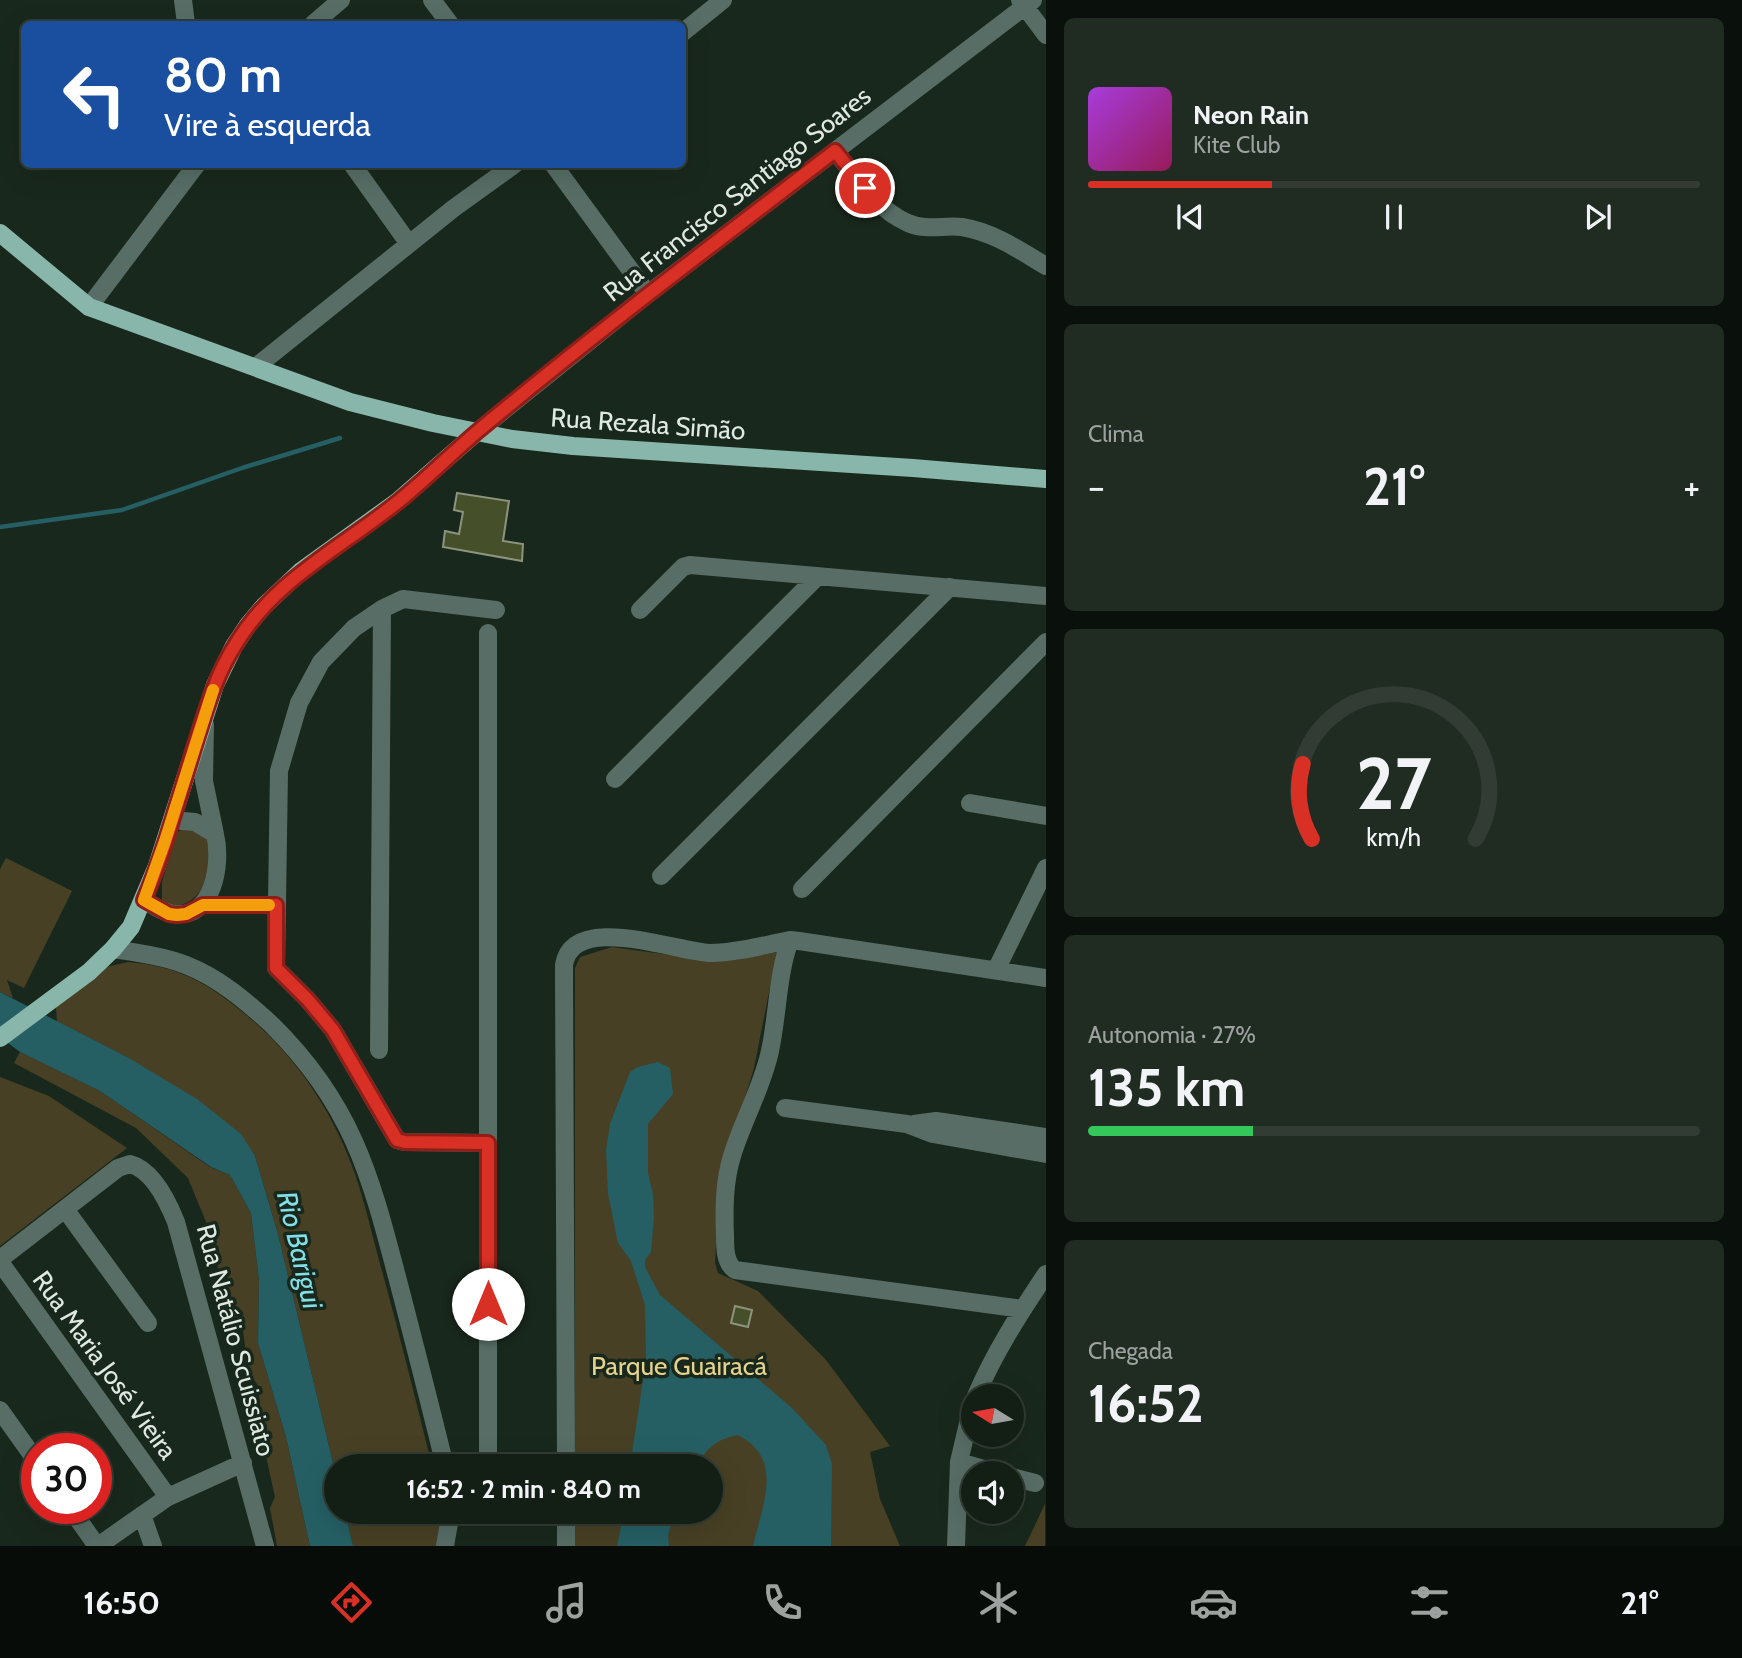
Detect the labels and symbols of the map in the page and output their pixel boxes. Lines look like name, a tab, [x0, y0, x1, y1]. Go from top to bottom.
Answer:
street label: Rua Francisco Santiago Soares	[597, 80, 877, 308]
pin	[835, 158, 895, 218]
street label: Rua Rezala Simão	[550, 401, 746, 447]
water label: Rio Barigui	[270, 1188, 330, 1313]
street label: Rua Natálio Scuissiato	[190, 1220, 282, 1460]
street label: Rua Maria José Vieira	[26, 1265, 184, 1466]
position arrow	[451, 1267, 525, 1341]
park label: Parque Guairacá	[591, 1350, 767, 1382]
north arrow	[961, 1384, 1024, 1447]
speed limit sign: 30	[21, 1433, 112, 1524]

